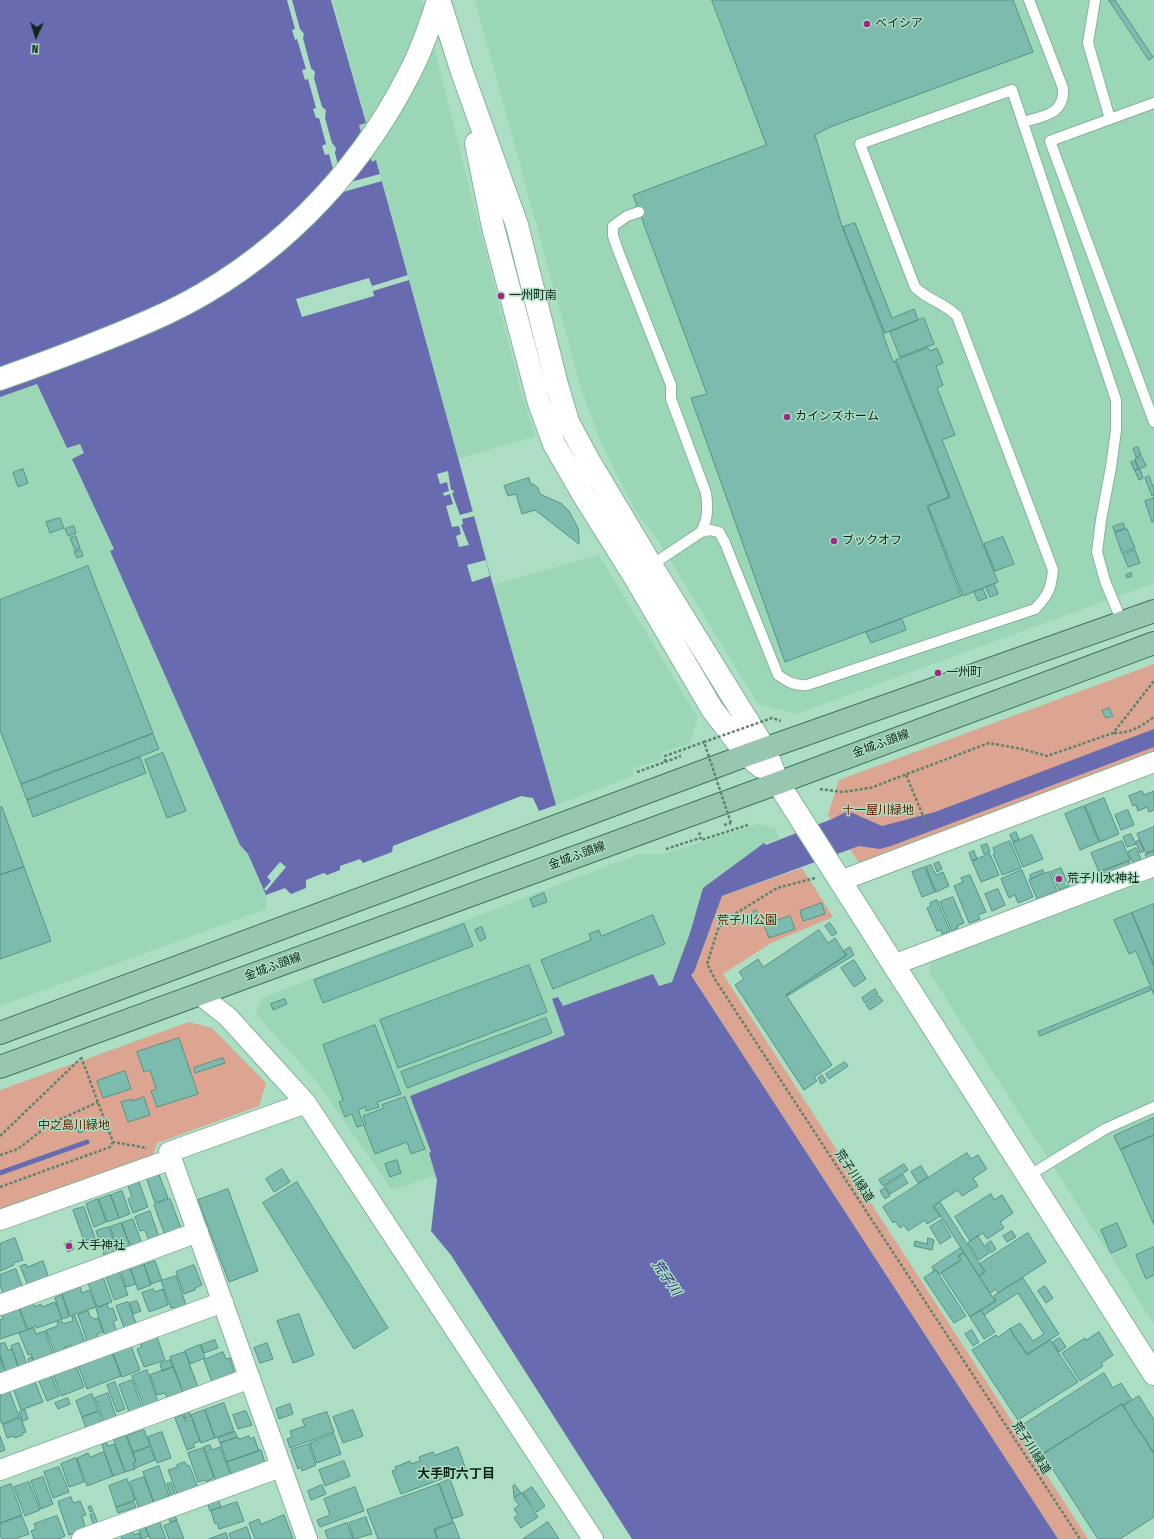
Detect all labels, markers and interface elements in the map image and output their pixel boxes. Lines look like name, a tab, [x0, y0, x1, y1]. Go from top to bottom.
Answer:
north arrow	[16, 16, 56, 56]
place label: ベイシア	[875, 17, 923, 31]
marker: ベイシア	[862, 19, 872, 29]
text: N	[31, 42, 39, 55]
place label: 一州町南	[509, 289, 557, 303]
marker: 一州町南	[496, 291, 506, 301]
place label: カインズホーム	[795, 410, 879, 424]
marker: カインズホーム	[782, 412, 792, 422]
place label: ブックオフ	[842, 534, 902, 548]
marker: ブックオフ	[829, 536, 839, 546]
place label: 一州町	[946, 666, 982, 680]
marker: 一州町	[933, 668, 943, 678]
street label: 金城ふ頭線	[850, 727, 912, 761]
park label: 十一屋川緑地	[842, 804, 914, 818]
street label: 金城ふ頭線	[546, 839, 608, 873]
place label: 荒子川水神社	[1067, 872, 1139, 886]
marker: 荒子川水神社	[1054, 874, 1064, 884]
park label: 荒子川公園	[717, 914, 777, 928]
street label: 金城ふ頭線	[242, 950, 304, 984]
park label: 中之島川緑地	[38, 1119, 110, 1133]
street label: 荒子川緑道	[832, 1147, 876, 1205]
place label: 大手神社	[77, 1239, 125, 1253]
marker: 大手神社	[64, 1241, 74, 1251]
water label: 荒子川	[649, 1257, 683, 1299]
street label: 荒子川緑道	[1009, 1419, 1053, 1477]
district label: 大手町六丁目	[417, 1466, 495, 1482]

